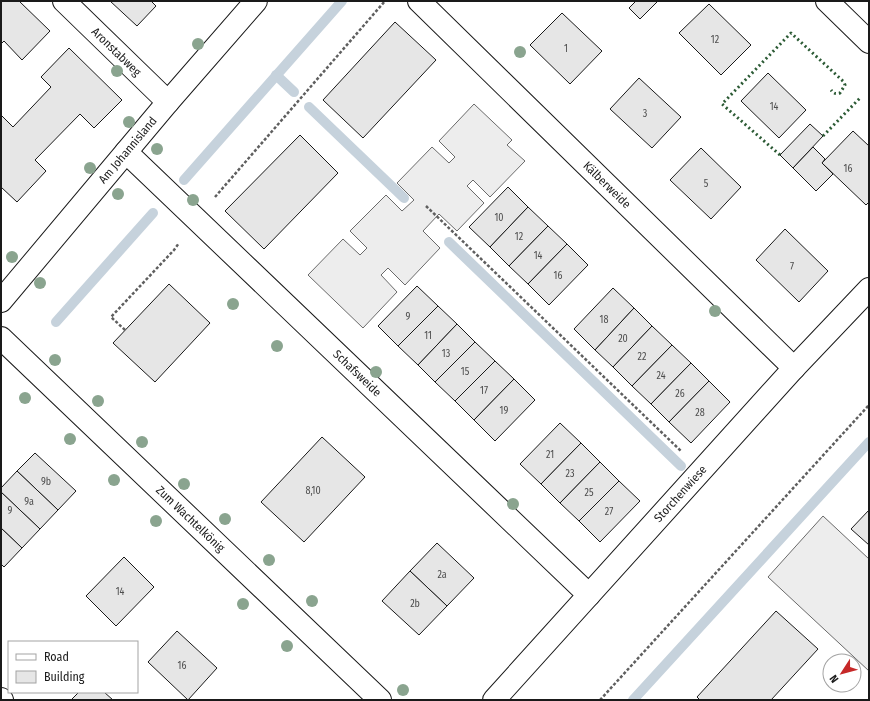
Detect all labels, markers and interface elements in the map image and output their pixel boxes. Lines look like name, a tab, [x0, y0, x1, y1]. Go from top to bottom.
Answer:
street label: Aronstabweg	[89, 25, 144, 79]
house number: 12	[711, 34, 720, 46]
house number: 1	[564, 43, 568, 55]
house number: 14	[770, 101, 779, 113]
house number: 3	[643, 108, 648, 120]
street label: Am Johannisland	[96, 114, 160, 186]
street label: Kälberweide	[580, 159, 634, 211]
house number: 16	[844, 163, 852, 175]
house number: 5	[704, 178, 709, 190]
house number: 10	[494, 212, 504, 224]
house number: 12	[515, 231, 524, 243]
house number: 14	[534, 250, 543, 262]
house number: 7	[790, 261, 794, 273]
house number: 16	[554, 270, 562, 282]
house number: 9	[406, 311, 411, 323]
house number: 18	[600, 314, 608, 326]
house number: 11	[424, 330, 432, 342]
house number: 20	[618, 333, 628, 345]
street label: Schafsweide	[330, 347, 384, 399]
house number: 13	[442, 348, 451, 360]
house number: 22	[638, 351, 647, 363]
house number: 15	[461, 366, 470, 378]
house number: 24	[656, 370, 666, 382]
house number: 17	[480, 385, 488, 397]
house number: 26	[675, 388, 685, 400]
house number: 19	[500, 405, 509, 417]
house number: 28	[695, 407, 705, 419]
house number: 21	[546, 449, 554, 461]
street label: Storchenwiese	[651, 462, 710, 525]
house number: 23	[566, 468, 575, 480]
house number: 9b	[41, 476, 51, 488]
street label: Zum Wachtelkönig	[153, 483, 228, 555]
house number: 8,10	[305, 485, 321, 497]
house number: 25	[585, 487, 594, 499]
house number: 9a	[24, 496, 34, 508]
house number: 9	[8, 505, 13, 517]
house number: 27	[605, 506, 613, 518]
house number: 2a	[437, 569, 447, 581]
house number: 14	[116, 586, 125, 598]
house number: 2b	[410, 598, 420, 610]
legend	[8, 641, 138, 693]
text: Road	[44, 650, 69, 664]
north arrow	[822, 653, 862, 693]
house number: 16	[178, 660, 186, 672]
text: Building	[44, 670, 85, 684]
text: N	[827, 672, 842, 685]

